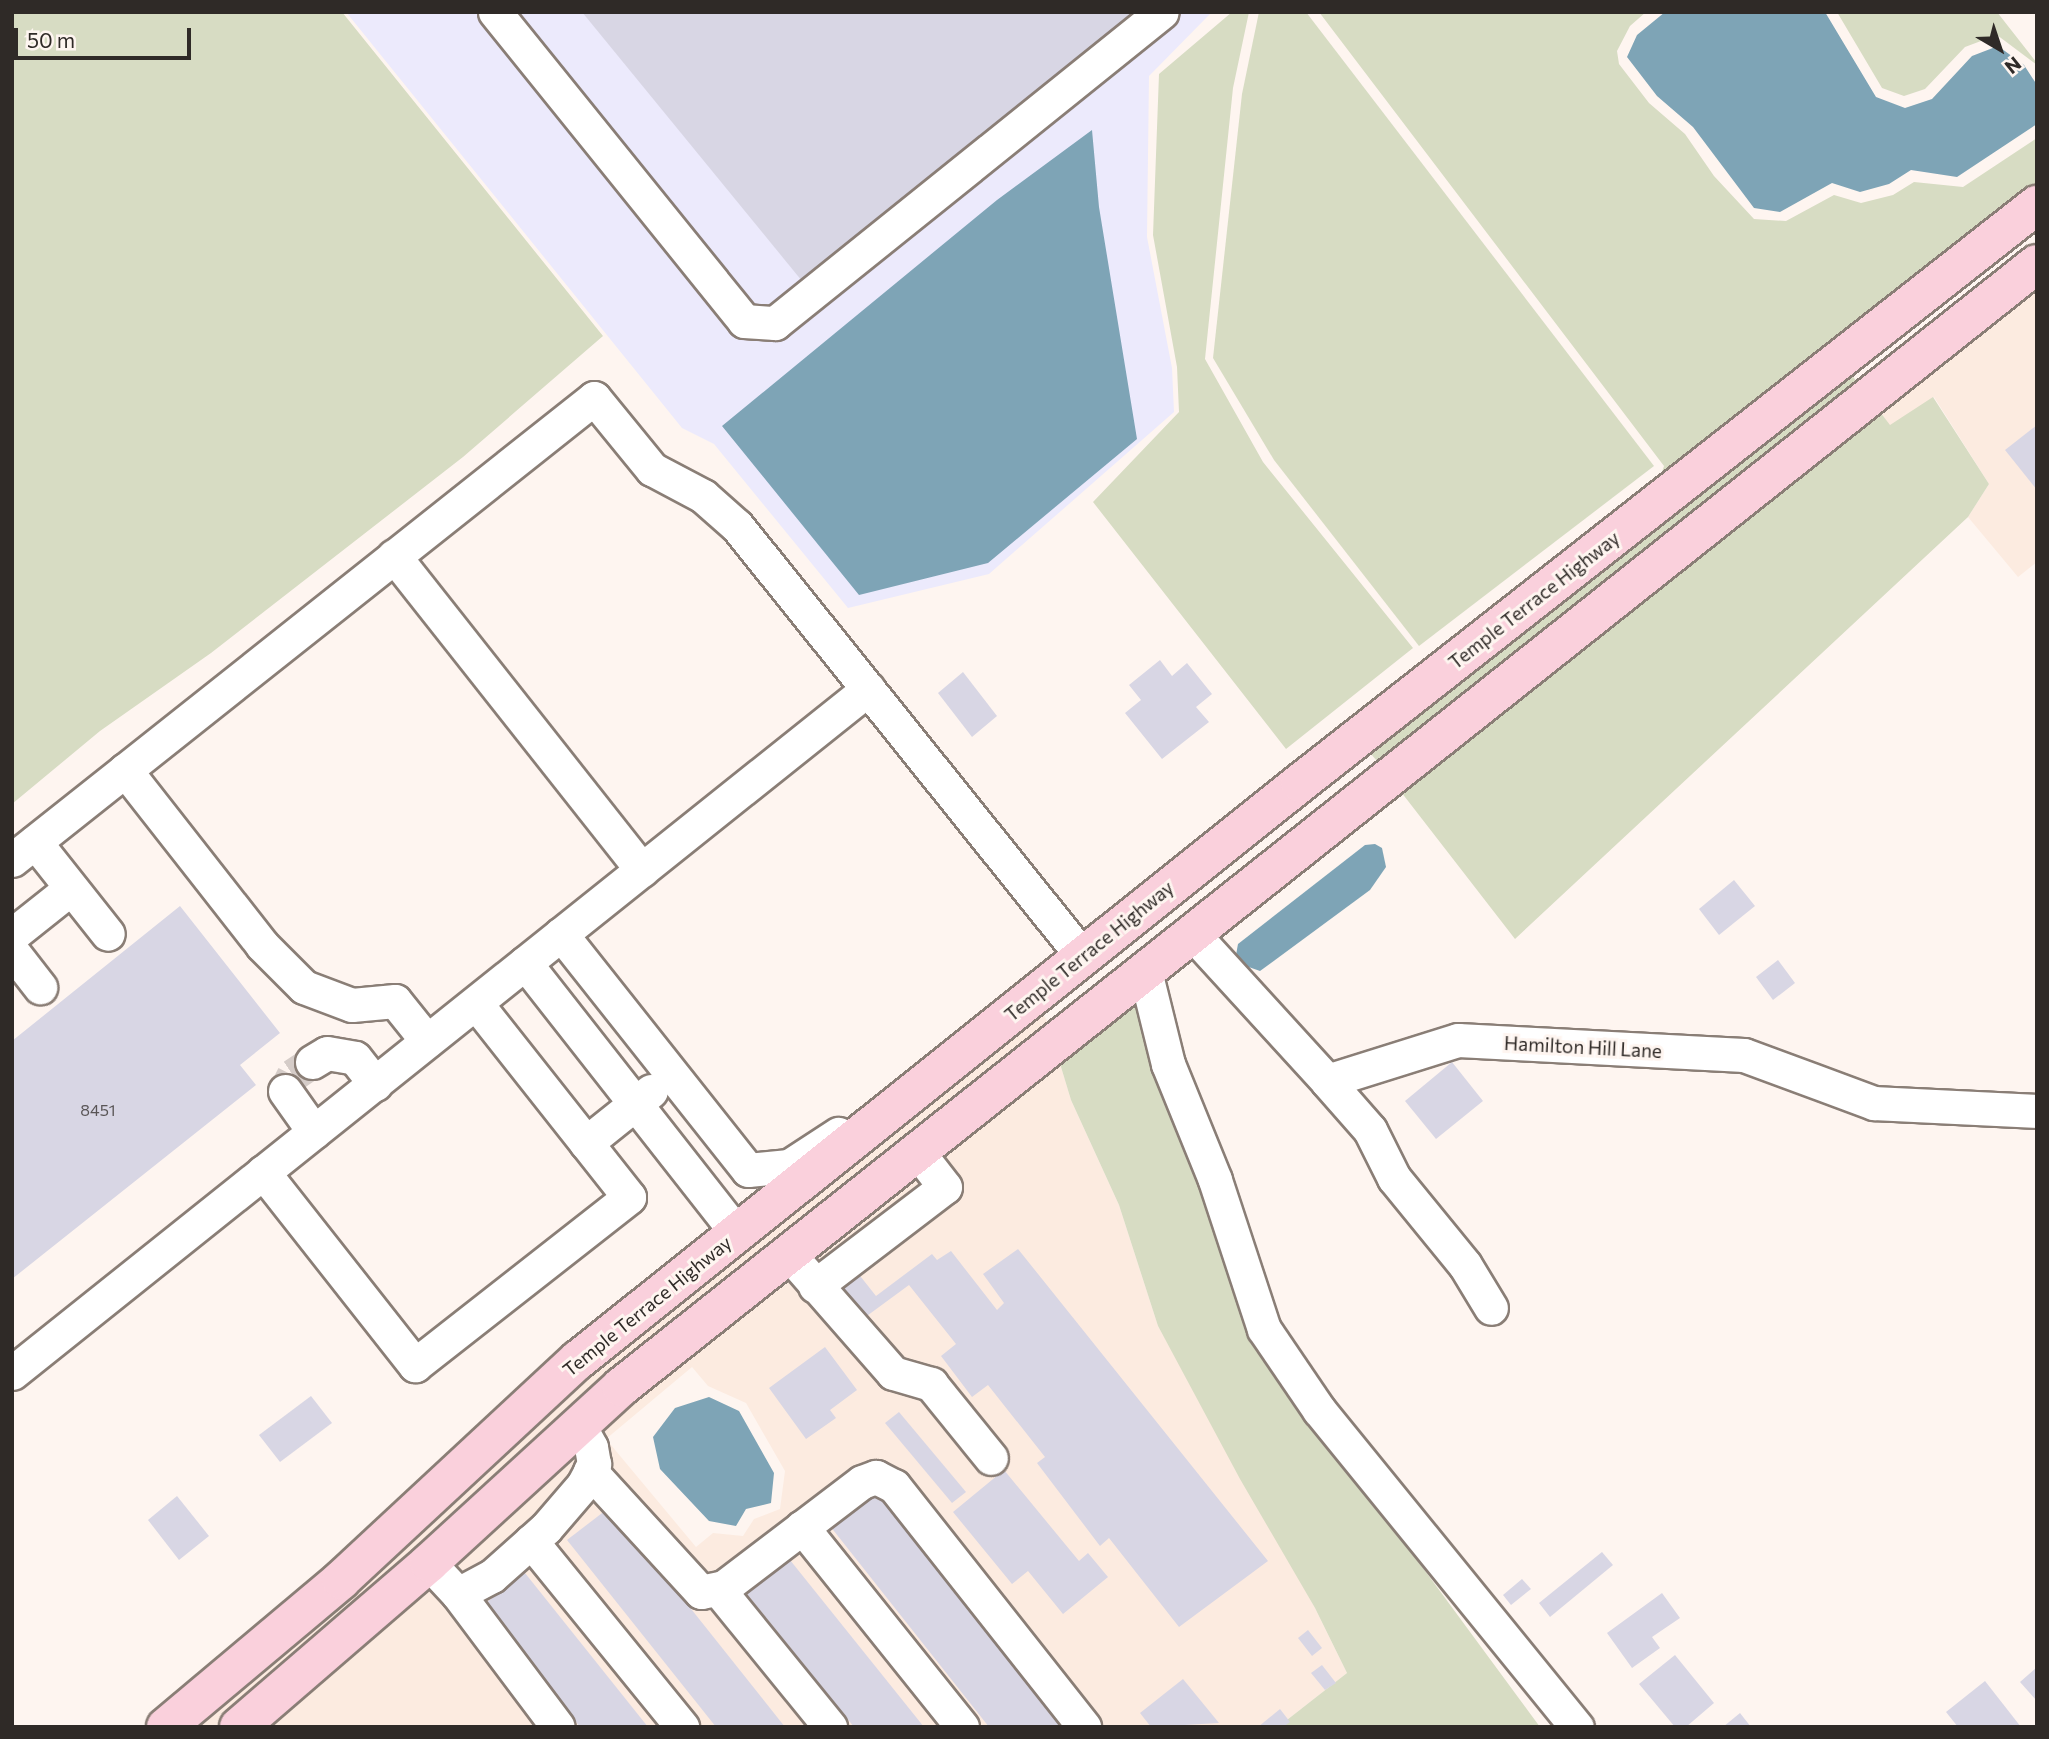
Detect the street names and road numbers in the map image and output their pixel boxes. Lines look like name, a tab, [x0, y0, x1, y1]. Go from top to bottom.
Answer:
street label: Temple Terrace Highway	[1444, 526, 1624, 674]
street label: Temple Terrace Highway	[1000, 876, 1178, 1026]
street label: Hamilton Hill Lane	[1503, 1031, 1663, 1063]
street label: Temple Terrace Highway	[558, 1231, 736, 1381]

